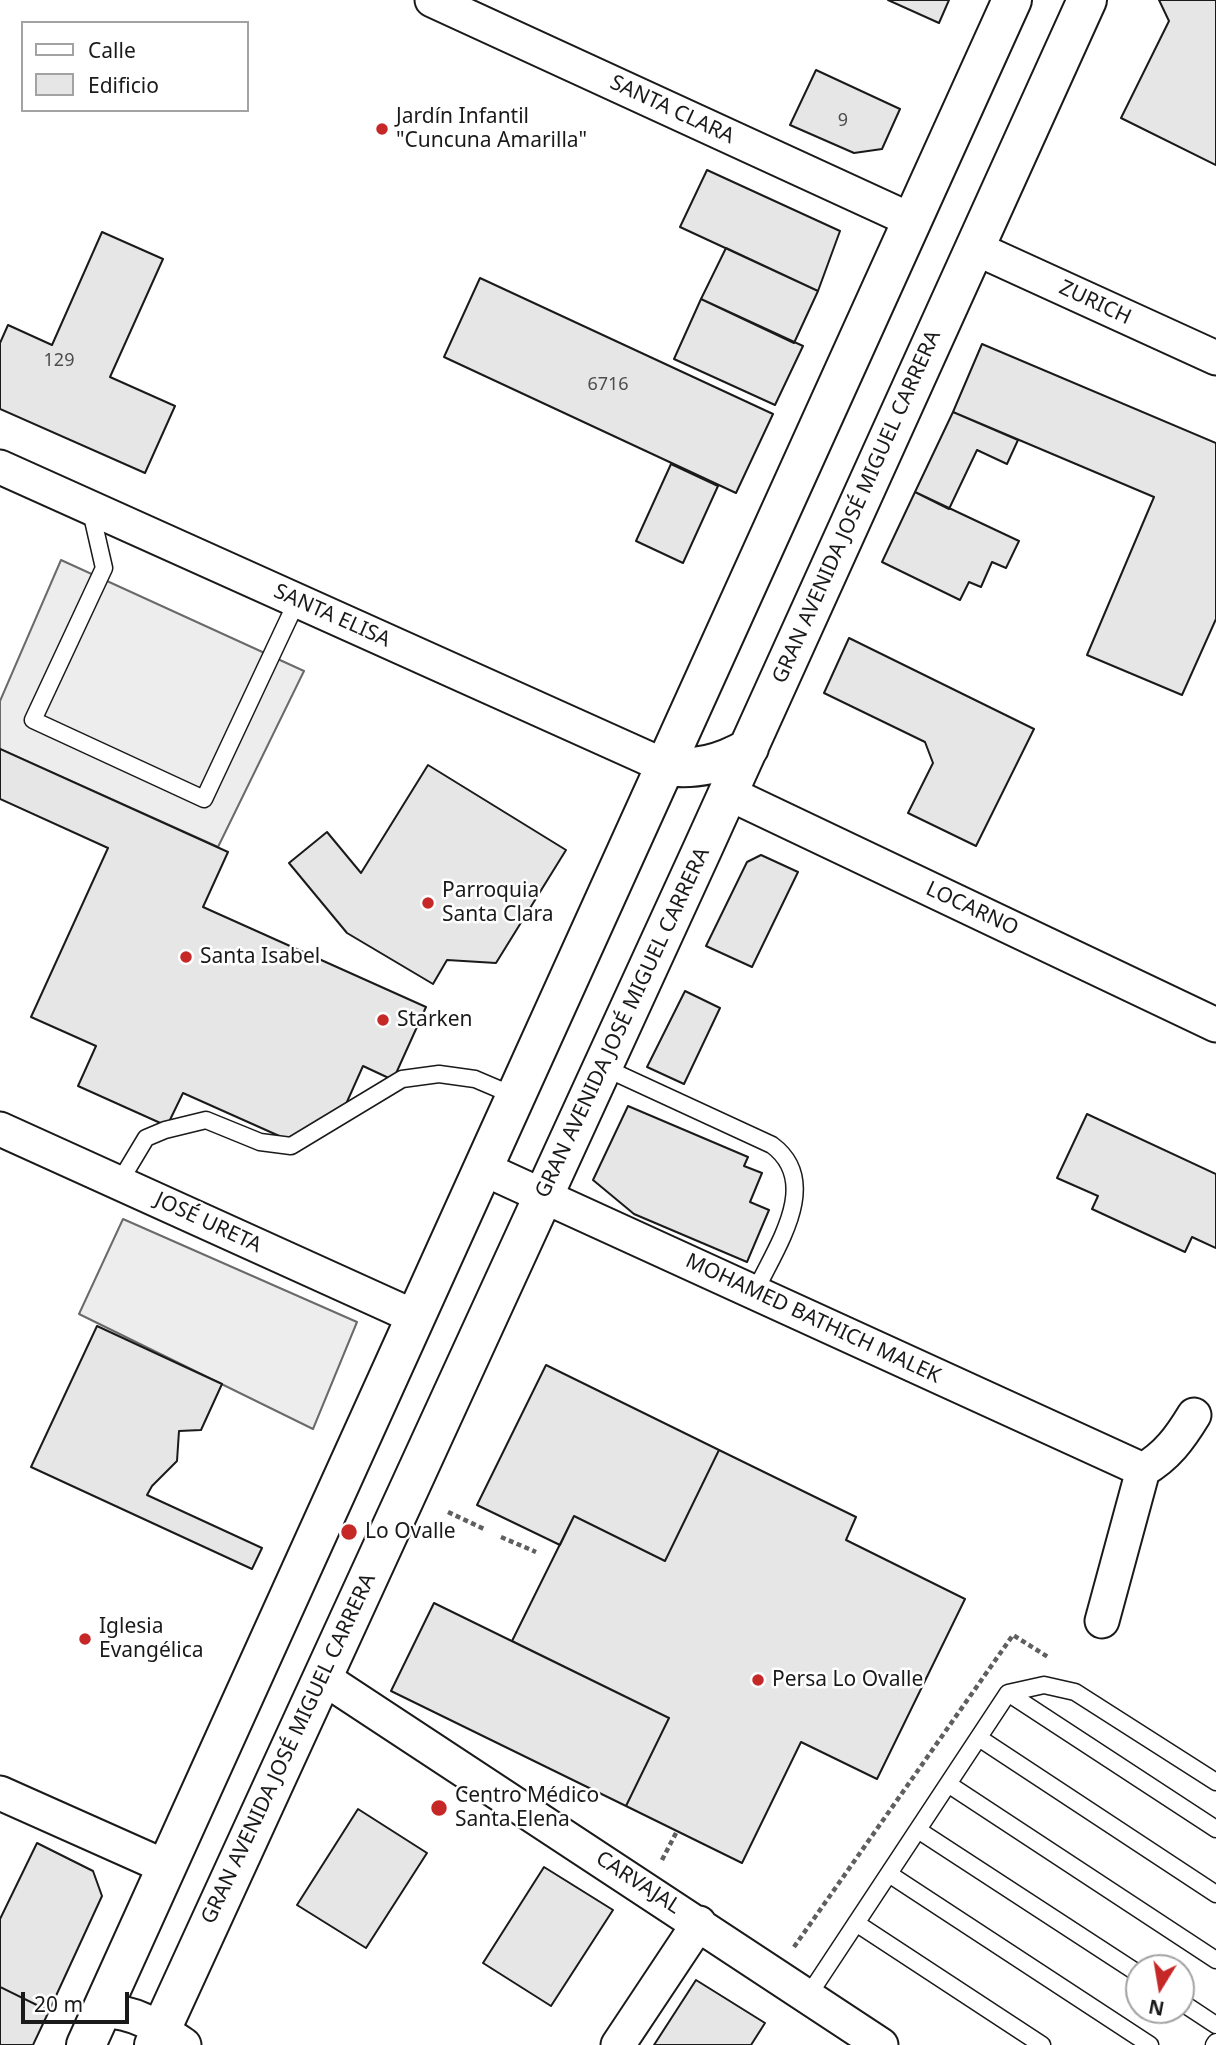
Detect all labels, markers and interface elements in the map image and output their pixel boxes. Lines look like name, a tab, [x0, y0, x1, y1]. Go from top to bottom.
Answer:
legend	[21, 21, 248, 112]
text: Calle	[88, 36, 136, 64]
street label: SANTA CLARA	[606, 70, 738, 150]
text: Edificio	[88, 71, 159, 99]
place label: Jardín Infantil "Cuncuna Amarilla"	[396, 104, 587, 154]
house number: 9	[838, 110, 848, 132]
marker: Jardín Infantil "Cuncuna Amarilla"	[374, 121, 390, 137]
street label: ZURICH	[1055, 275, 1135, 331]
street label: GRAN AVENIDA JOSÉ MIGUEL CARRERA	[767, 327, 947, 687]
house number: 129	[44, 350, 74, 372]
house number: 6716	[587, 374, 629, 396]
street label: SANTA ELISA	[270, 579, 394, 653]
street label: GRAN AVENIDA JOSÉ MIGUEL CARRERA	[531, 844, 715, 1202]
street label: LOCARNO	[922, 877, 1022, 941]
place label: Parroquia Santa Clara	[442, 878, 554, 928]
marker: Parroquia Santa Clara	[420, 895, 436, 911]
place label: Santa Isabel	[200, 944, 320, 970]
marker: Santa Isabel	[178, 949, 194, 965]
place label: Starken	[397, 1007, 473, 1033]
marker: Starken	[375, 1012, 391, 1028]
street label: JOSÉ URETA	[151, 1187, 265, 1259]
street label: MOHAMED BATHICH MALEK	[682, 1249, 944, 1389]
place label: Lo Ovalle	[365, 1519, 456, 1545]
marker: Lo Ovalle	[339, 1522, 359, 1542]
street label: GRAN AVENIDA JOSÉ MIGUEL CARRERA	[197, 1570, 381, 1928]
place label: Iglesia Evangélica	[99, 1614, 204, 1664]
marker: Iglesia Evangélica	[77, 1631, 93, 1647]
place label: Persa Lo Ovalle	[772, 1667, 923, 1693]
marker: Persa Lo Ovalle	[750, 1672, 766, 1688]
place label: Centro Médico Santa Elena	[455, 1783, 599, 1833]
marker: Centro Médico Santa Elena	[429, 1798, 449, 1818]
street label: CARVAJAL	[591, 1846, 685, 1920]
north arrow	[1125, 1954, 1195, 2024]
scale bar	[24, 1979, 133, 2023]
text: 20 m	[34, 1990, 83, 2018]
text: N	[1146, 1993, 1166, 2022]

